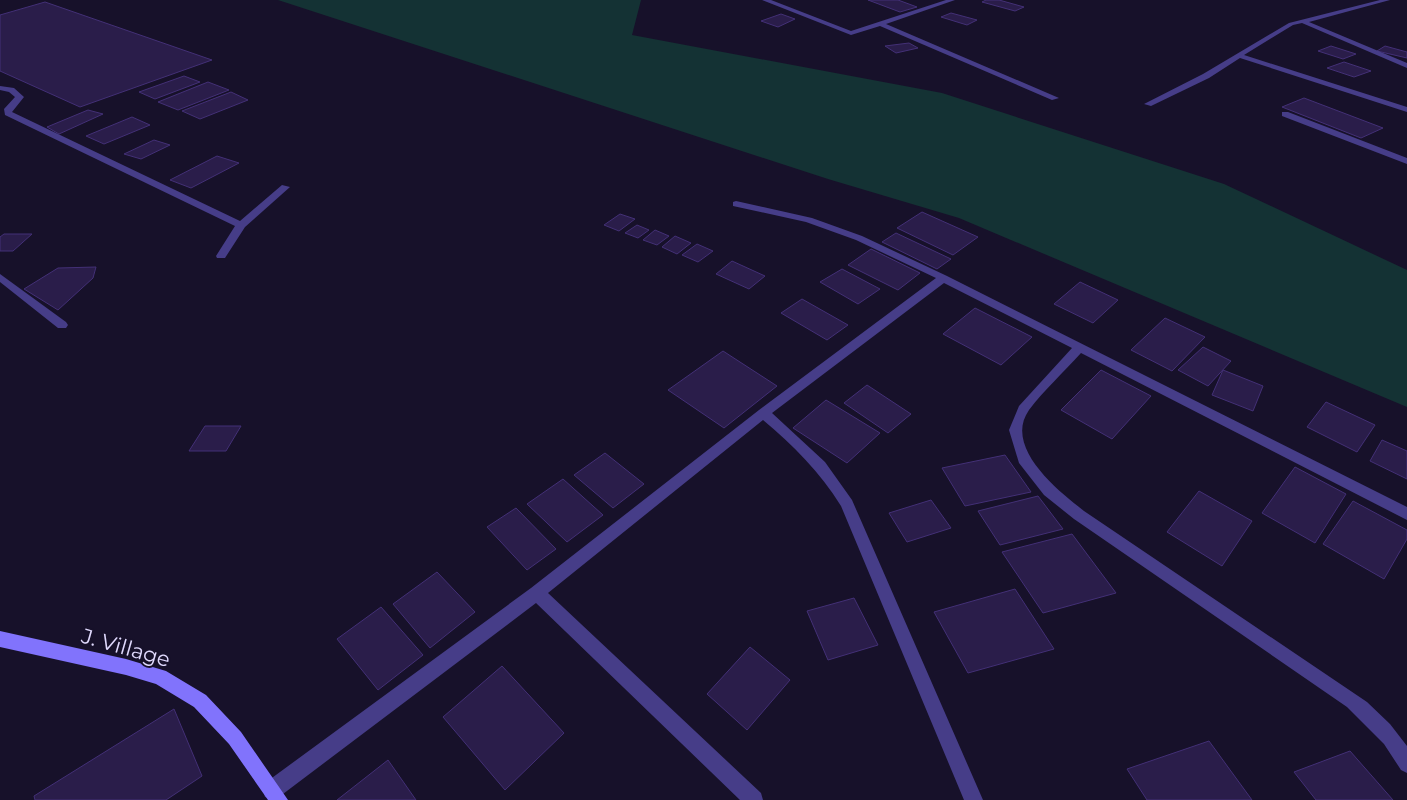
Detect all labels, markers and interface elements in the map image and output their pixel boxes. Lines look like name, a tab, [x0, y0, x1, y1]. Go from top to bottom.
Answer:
street label: J. Village	[78, 623, 173, 672]

